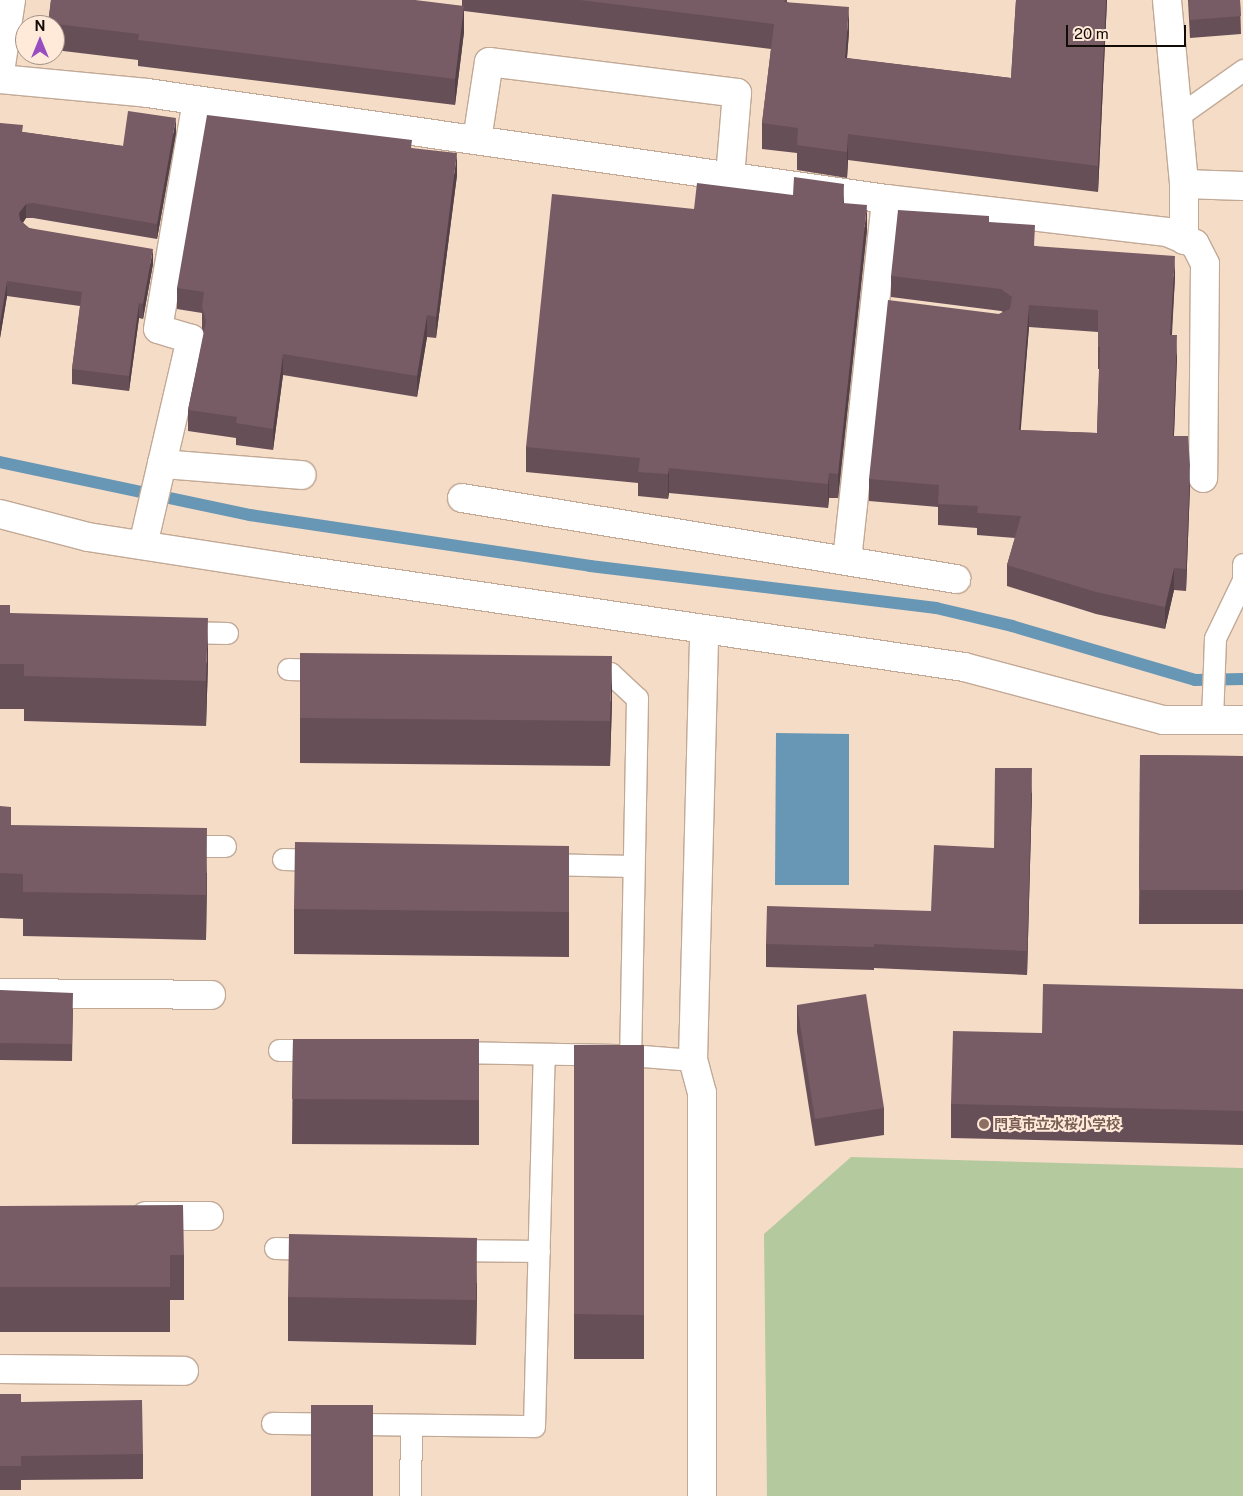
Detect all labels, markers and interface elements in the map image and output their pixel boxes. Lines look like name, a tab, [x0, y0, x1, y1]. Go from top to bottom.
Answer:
north arrow	[15, 15, 65, 65]
scale bar	[1068, 15, 1188, 47]
text: N	[35, 18, 45, 34]
text: 20 m	[1074, 25, 1109, 42]
place label: 門真市立水桜小学校	[994, 1116, 1120, 1132]
marker: 門真市立水桜小学校	[978, 1118, 990, 1130]

